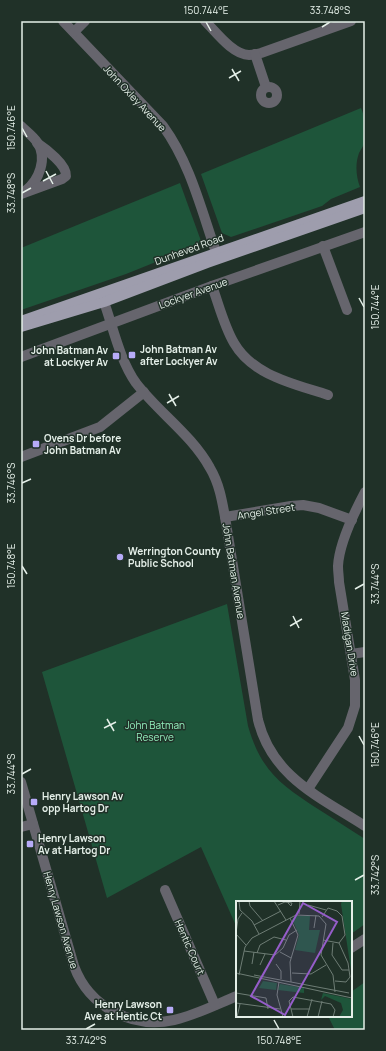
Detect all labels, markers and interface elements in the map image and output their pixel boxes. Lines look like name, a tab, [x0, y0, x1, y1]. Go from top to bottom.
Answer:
text: 150.744°E	[183, 3, 229, 17]
text: 33.748°S	[310, 3, 350, 17]
street label: John Oxley Avenue	[100, 62, 170, 134]
text: 150.746°E	[4, 105, 18, 151]
text: 33.748°S	[4, 173, 18, 213]
street label: Dunheved Road	[153, 230, 226, 268]
street label: Lockyer Avenue	[157, 274, 229, 312]
text: 150.744°E	[368, 284, 382, 330]
place label: John Batman Av after Lockyer Av	[140, 342, 218, 368]
place label: John Batman Av at Lockyer Av	[31, 343, 108, 369]
marker: John Batman Av after Lockyer Av	[127, 350, 137, 360]
marker: John Batman Av at Lockyer Av	[111, 351, 121, 361]
place label: Ovens Dr before John Batman Av	[44, 431, 121, 457]
marker: Ovens Dr before John Batman Av	[31, 439, 41, 449]
text: 33.746°S	[4, 463, 18, 503]
street label: Angel Street	[236, 500, 296, 522]
street label: John Batman Avenue	[220, 522, 248, 620]
text: 150.748°E	[4, 543, 18, 588]
place label: Werrington County Public School	[128, 544, 221, 570]
marker: Werrington County Public School	[115, 552, 125, 562]
text: 33.744°S	[368, 564, 382, 604]
street label: Madigan Drive	[338, 611, 362, 677]
park label: John Batman Reserve	[125, 718, 185, 744]
text: 150.746°E	[368, 722, 382, 768]
text: 33.744°S	[4, 754, 18, 794]
place label: Henry Lawson Av opp Hartog Dr	[42, 789, 124, 815]
marker: Henry Lawson Av opp Hartog Dr	[29, 797, 39, 807]
place label: Henry Lawson Av at Hartog Dr	[38, 831, 110, 857]
marker: Henry Lawson Av at Hartog Dr	[25, 839, 35, 849]
text: 33.742°S	[368, 855, 382, 895]
street label: Henry Lawson Avenue	[40, 870, 82, 970]
inset map	[236, 901, 352, 1017]
street label: Hentic Court	[172, 917, 208, 977]
place label: Henry Lawson Ave at Hentic Ct	[84, 997, 162, 1023]
marker: Henry Lawson Ave at Hentic Ct	[165, 1005, 175, 1015]
text: 33.742°S	[66, 1033, 106, 1047]
text: 150.748°E	[257, 1033, 302, 1047]

